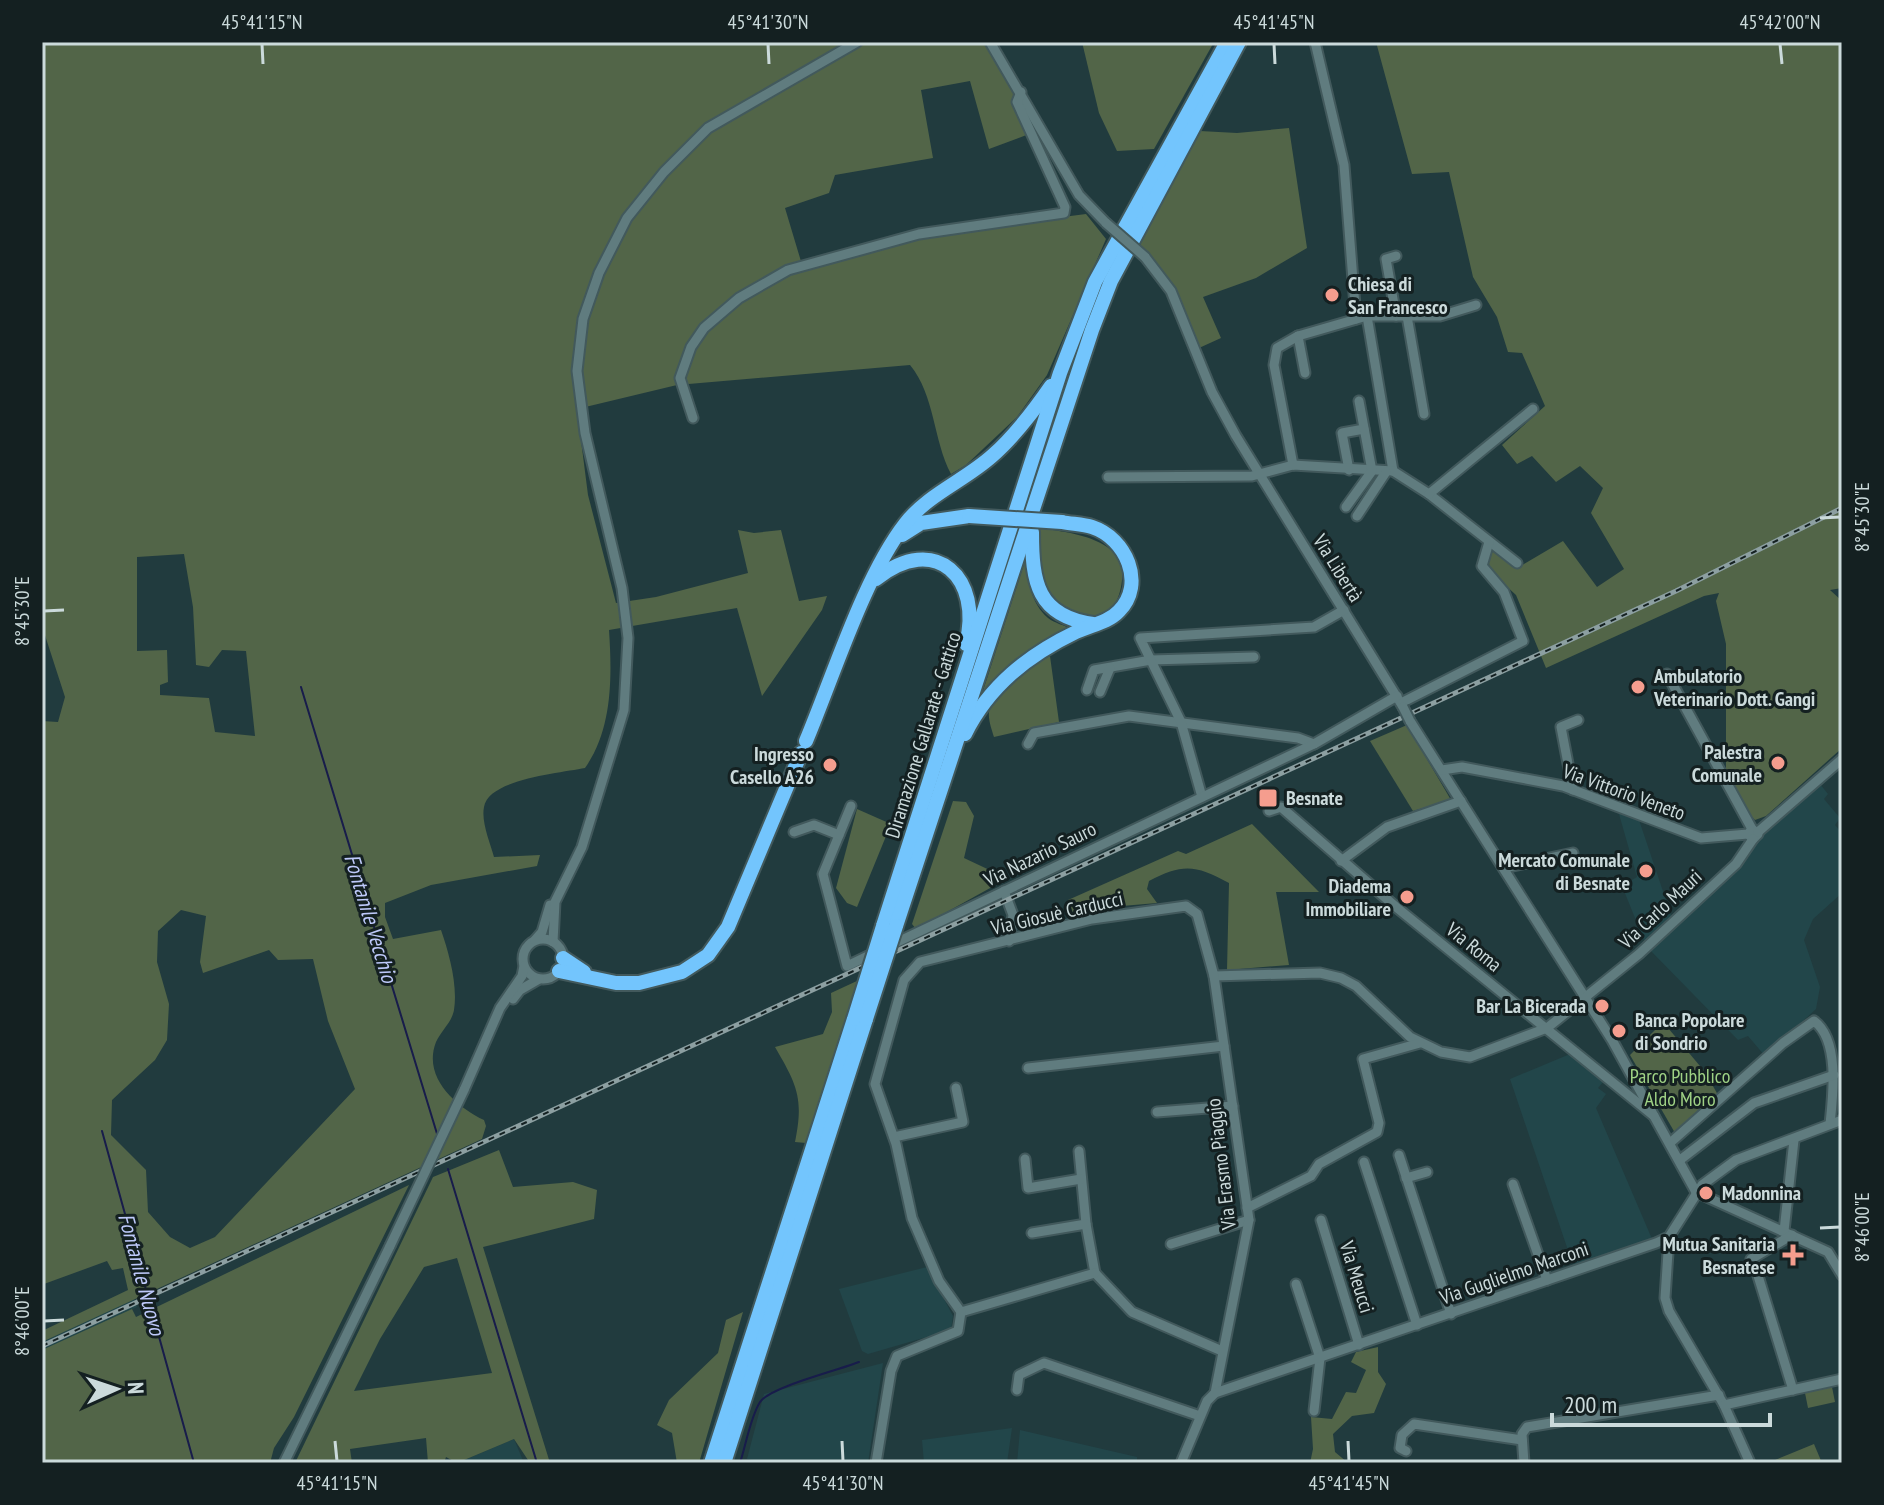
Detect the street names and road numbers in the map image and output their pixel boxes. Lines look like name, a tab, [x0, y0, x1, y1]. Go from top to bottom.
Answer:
street label: Via Libertà	[1307, 529, 1369, 607]
street label: Diramazione Gallarate - Gattico	[879, 629, 967, 841]
street label: Via Vittorio Veneto	[1558, 758, 1689, 826]
street label: Via Nazario Sauro	[979, 816, 1100, 893]
street label: Via Carlo Mauri	[1612, 864, 1707, 955]
street label: Via Giosuè Carducci	[988, 885, 1125, 941]
street label: Via Roma	[1440, 916, 1507, 977]
street label: Via Erasmo Piaggio	[1200, 1097, 1242, 1232]
street label: Via Guglielmo Marconi	[1435, 1235, 1592, 1311]
street label: Via Meucci	[1333, 1237, 1380, 1316]

